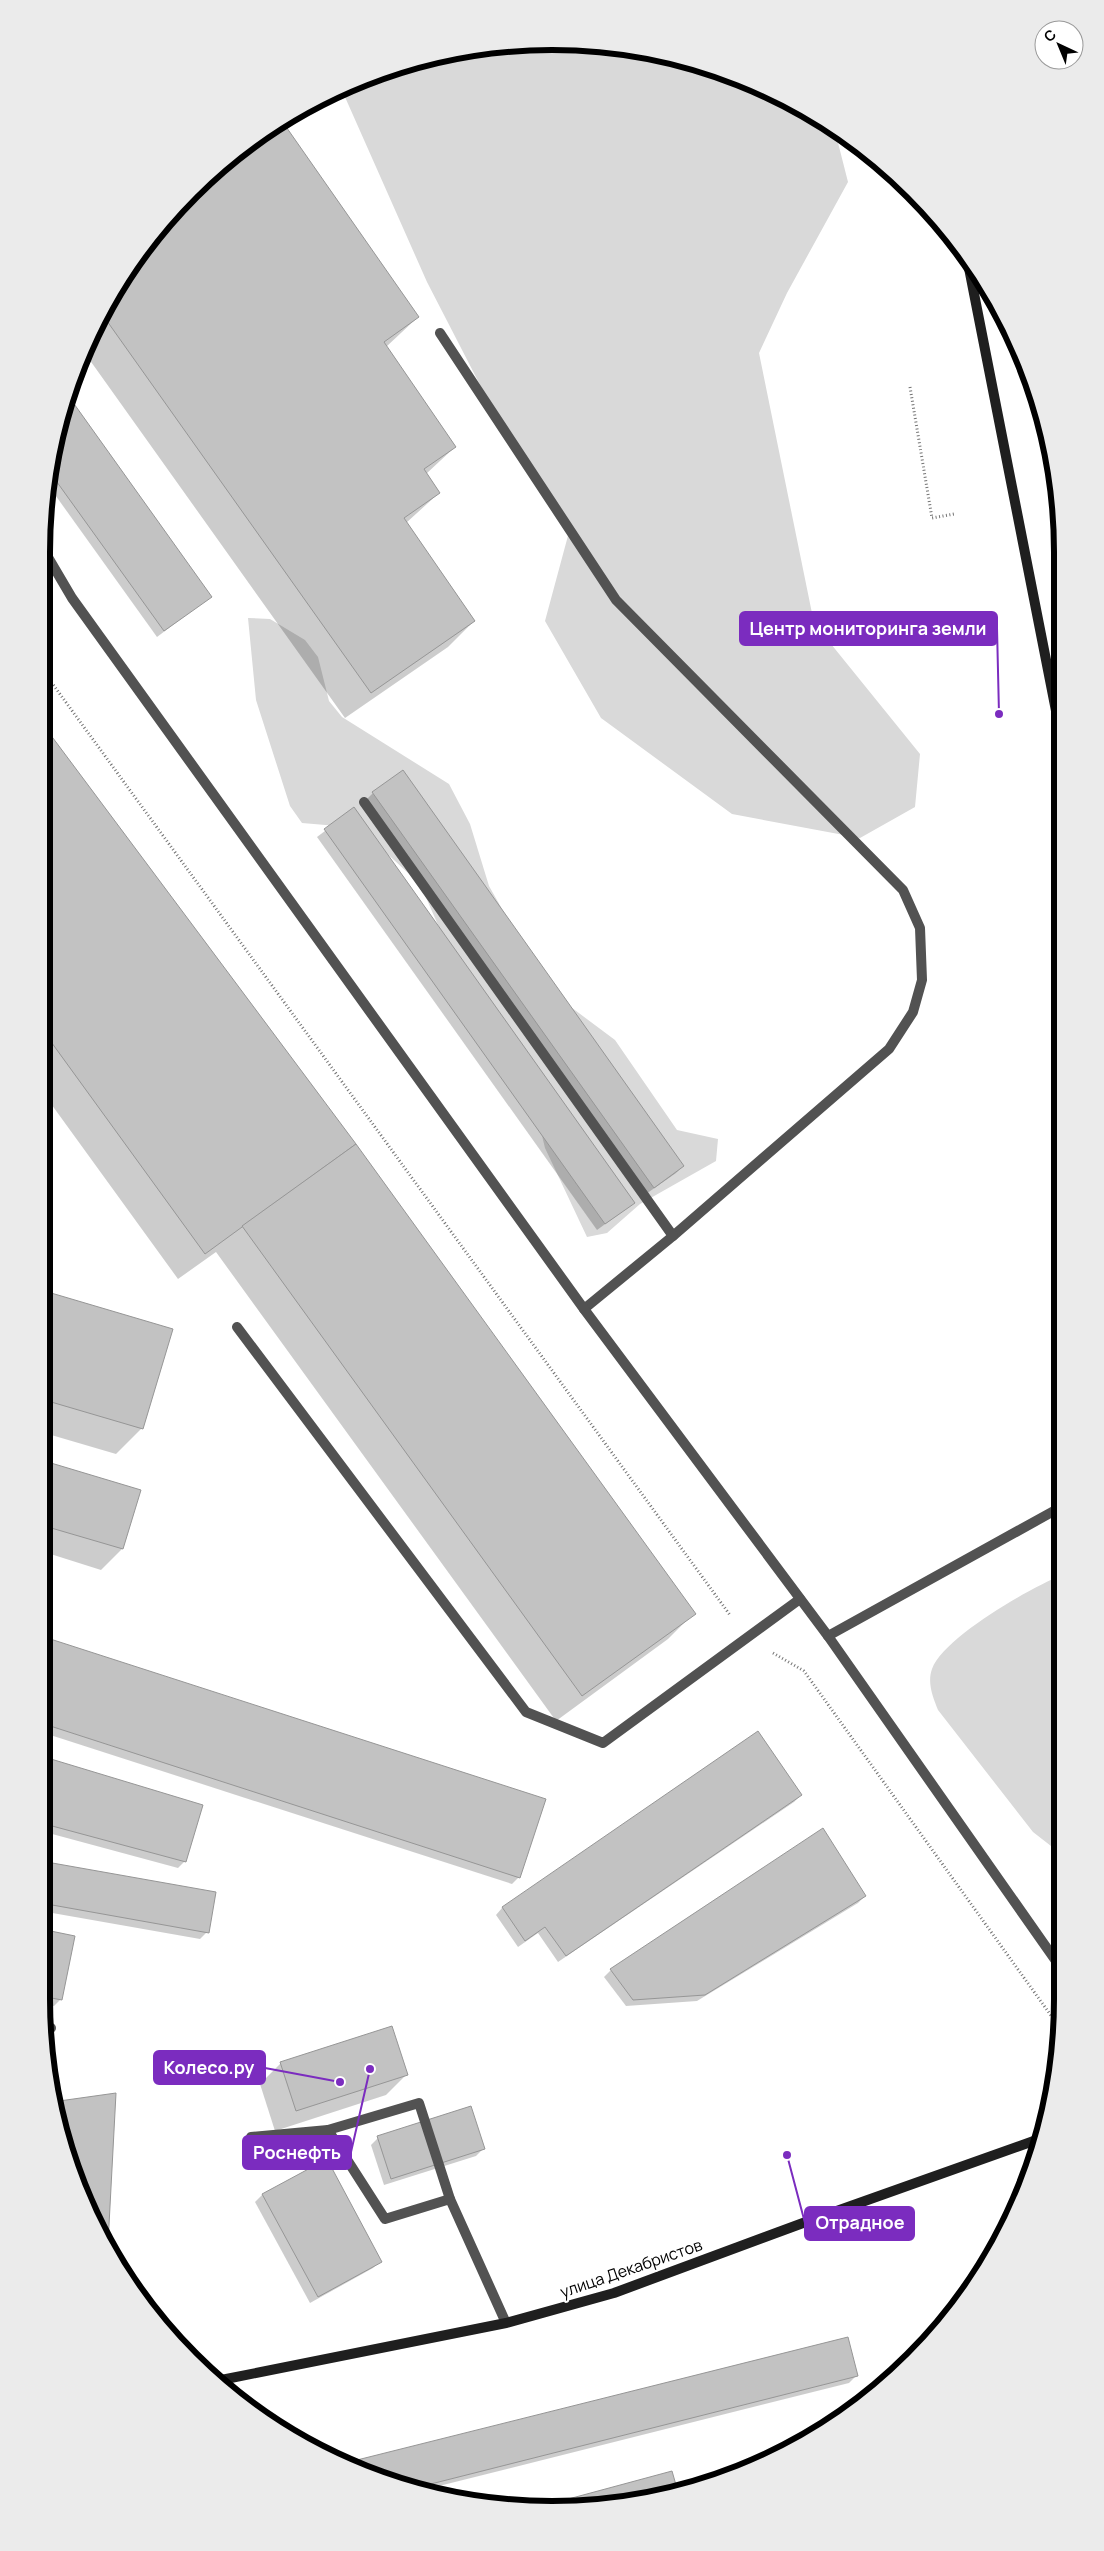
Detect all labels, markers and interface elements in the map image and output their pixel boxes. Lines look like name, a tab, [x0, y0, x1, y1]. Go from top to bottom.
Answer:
north arrow	[1034, 20, 1084, 70]
text: С	[1039, 25, 1060, 46]
callout: Центр мониторинга земли	[740, 612, 997, 645]
text: Центр мониторинга земли	[749, 616, 987, 640]
callout: Колесо.ру	[154, 2051, 265, 2084]
text: Колесо.ру	[164, 2055, 254, 2079]
callout: Роснефть	[243, 2136, 351, 2169]
text: Роснефть	[253, 2140, 341, 2164]
callout: Отрадное	[805, 2207, 914, 2240]
text: Отрадное	[815, 2210, 905, 2234]
street label: улица Декабристов	[557, 2233, 705, 2303]

